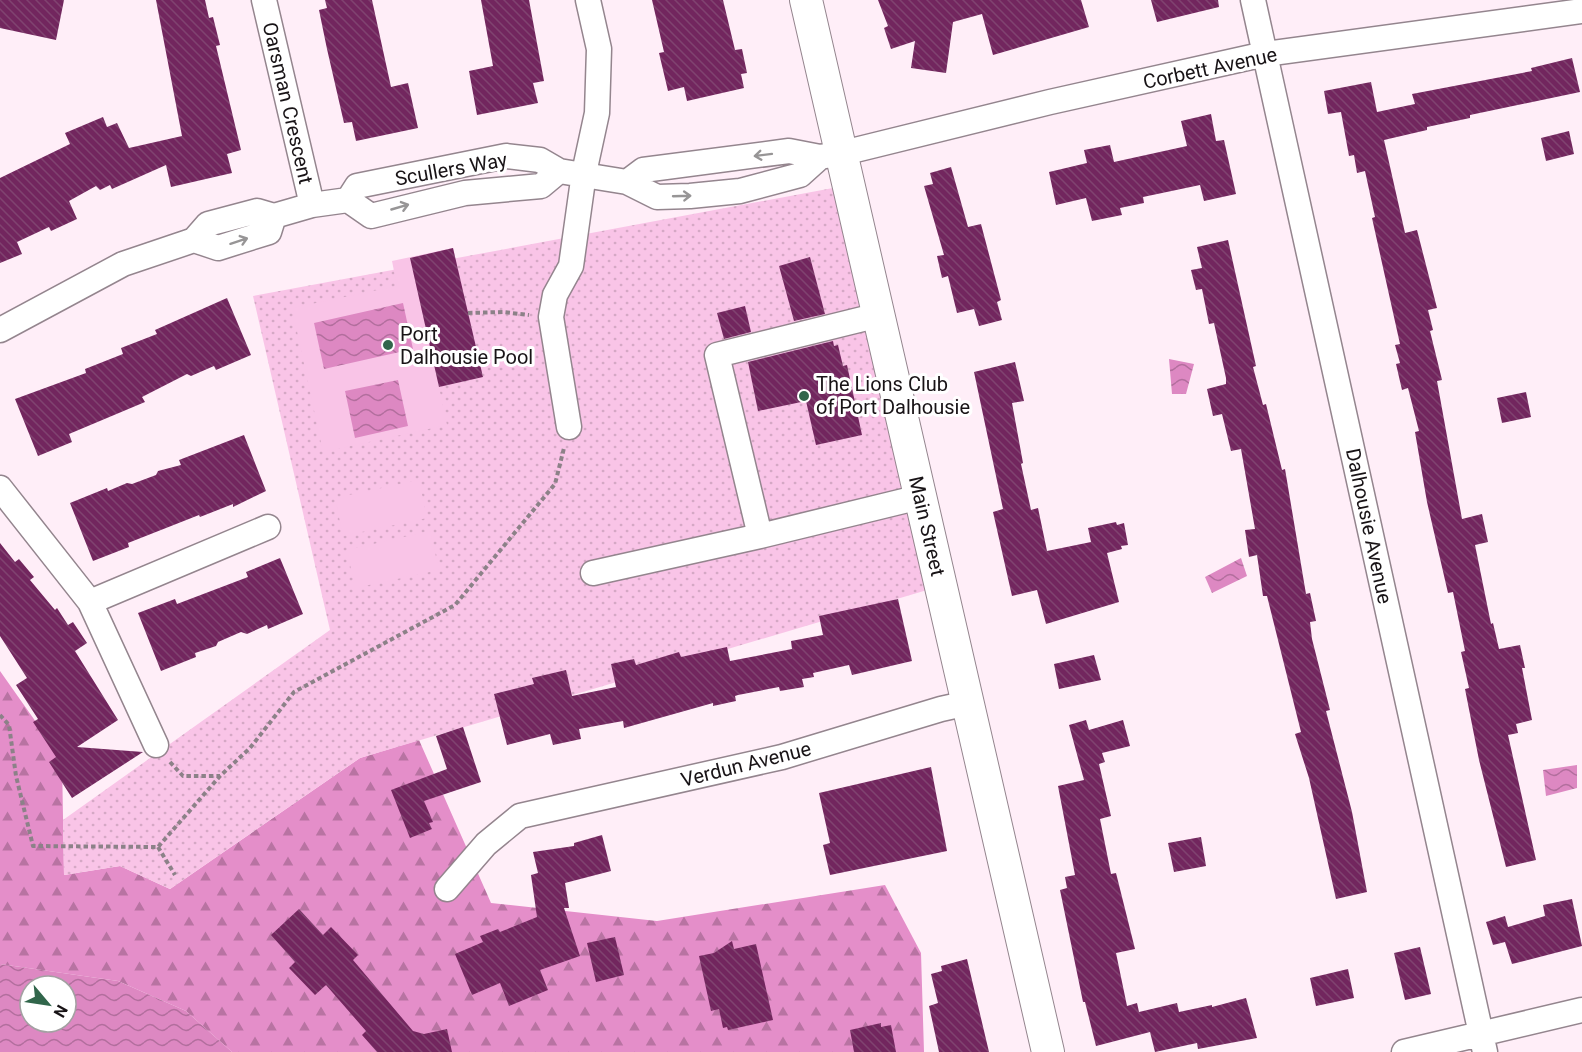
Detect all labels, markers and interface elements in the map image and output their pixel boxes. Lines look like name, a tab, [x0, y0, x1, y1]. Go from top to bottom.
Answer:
street label: Oarsman Crescent	[258, 20, 318, 186]
street label: Corbett Avenue	[1141, 42, 1279, 94]
street label: Scullers Way	[393, 147, 509, 191]
one-way arrow	[753, 149, 773, 160]
one-way arrow	[672, 191, 692, 202]
one-way arrow	[390, 201, 409, 212]
one-way arrow	[229, 235, 248, 246]
place label: Port Dalhousie Pool	[400, 322, 533, 369]
marker: Port Dalhousie Pool	[381, 338, 395, 352]
place label: The Lions Club of Port Dalhousie	[816, 372, 970, 419]
marker: The Lions Club of Port Dalhousie	[797, 389, 811, 403]
street label: Dalhousie Avenue	[1341, 446, 1397, 606]
street label: Main Street	[904, 474, 950, 578]
street label: Verdun Avenue	[678, 736, 814, 792]
north arrow	[18, 974, 78, 1034]
text: N	[50, 1001, 72, 1021]

